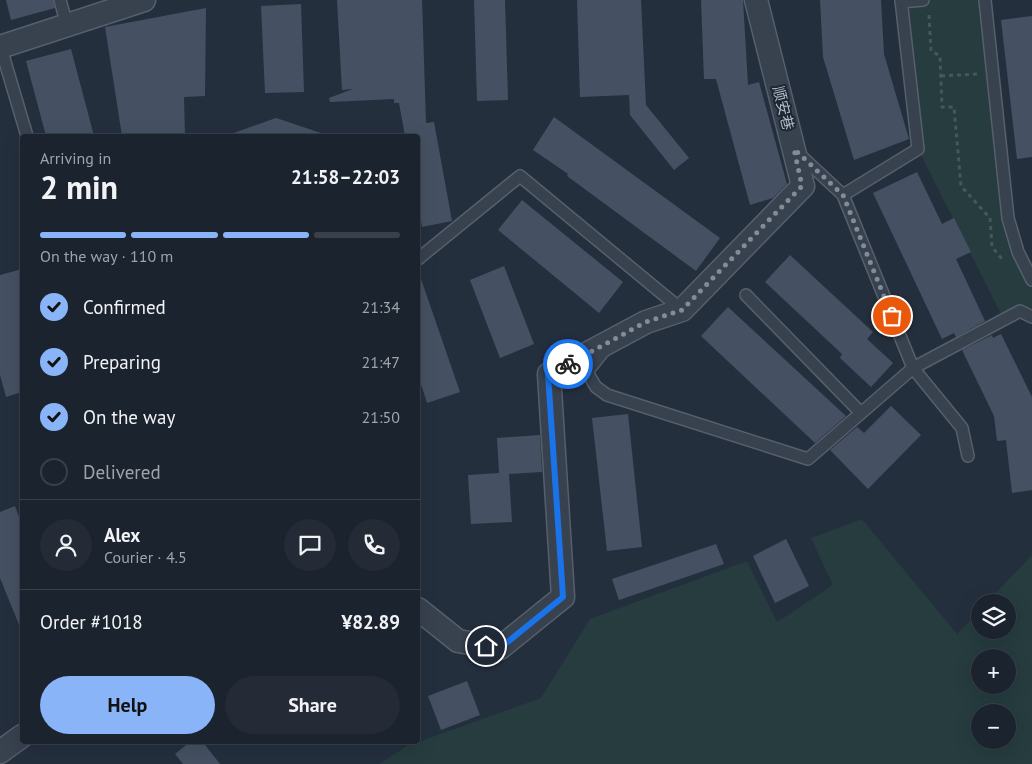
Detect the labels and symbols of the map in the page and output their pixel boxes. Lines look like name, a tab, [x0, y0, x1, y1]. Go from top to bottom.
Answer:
street label: 顺安巷	[769, 84, 798, 132]
pin	[871, 295, 913, 337]
courier	[543, 339, 593, 389]
pin	[465, 625, 507, 667]

